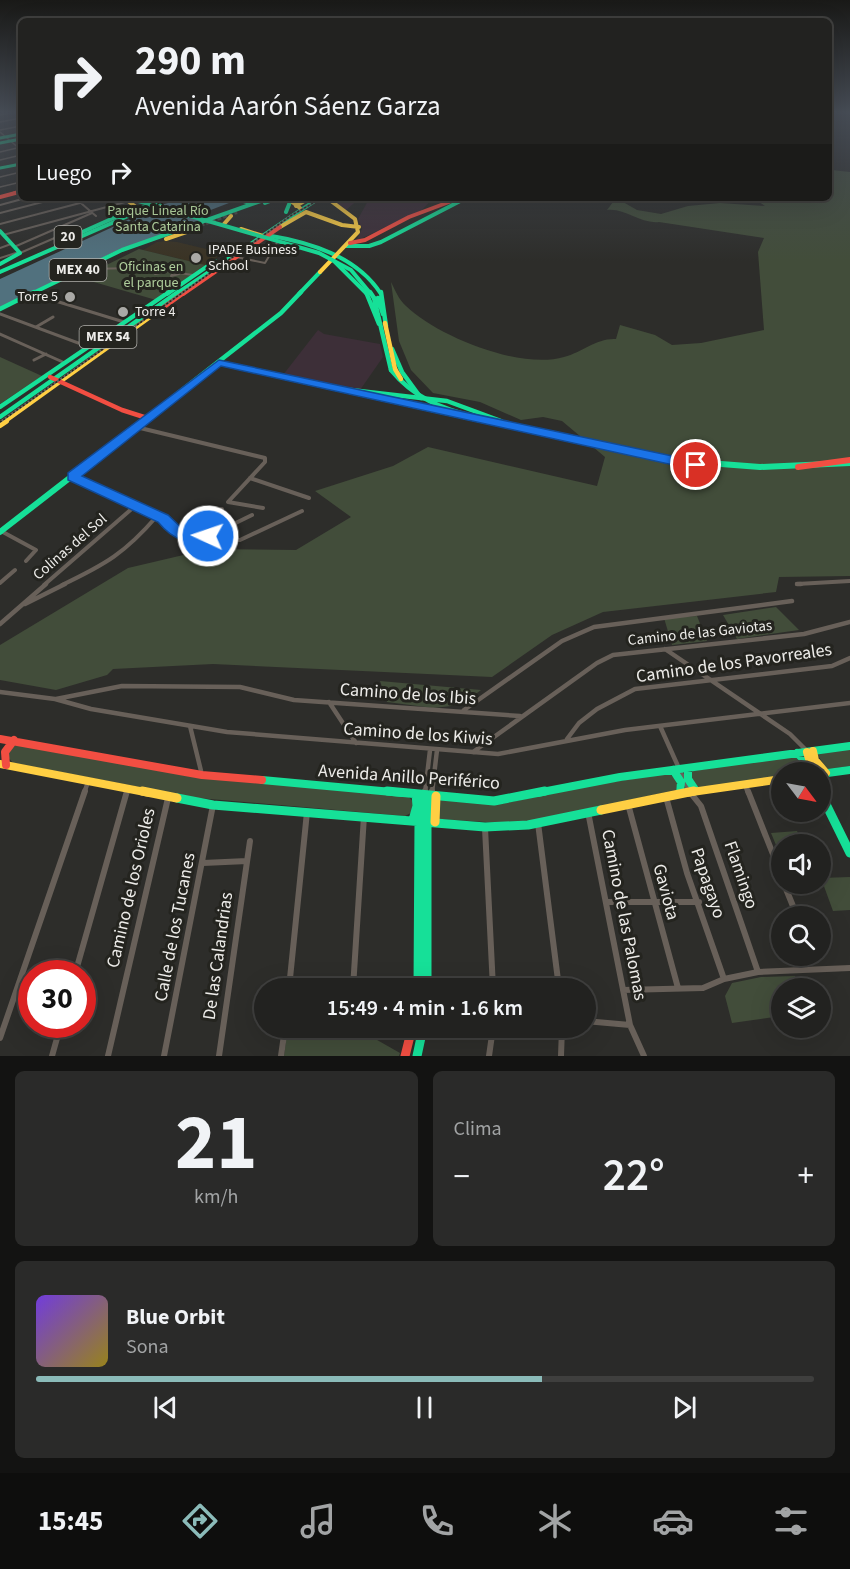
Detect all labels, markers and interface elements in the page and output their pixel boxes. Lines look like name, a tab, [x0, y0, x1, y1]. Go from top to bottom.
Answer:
text: 290 m	[135, 31, 246, 91]
icon: right	[36, 42, 114, 120]
text: Avenida Aarón Sáenz Garza	[135, 87, 441, 126]
icon: right	[104, 156, 137, 189]
text: Luego	[36, 157, 92, 189]
park label: Parque Lineal Río Santa Catarina	[107, 201, 209, 237]
road number: 20	[54, 226, 82, 248]
place label: IPADE Business School	[208, 240, 297, 276]
marker: IPADE Business School	[189, 251, 203, 265]
park label: Oficinas en el parque	[119, 257, 183, 293]
road number: MEX 40	[50, 259, 106, 281]
place label: Torre 5	[18, 287, 58, 307]
marker: Torre 5	[63, 290, 77, 304]
place label: Torre 4	[135, 302, 175, 322]
marker: Torre 4	[116, 305, 130, 319]
road number: MEX 54	[80, 326, 136, 348]
pin	[670, 439, 721, 490]
icon: arrive	[679, 448, 712, 481]
position arrow	[176, 504, 240, 568]
street label: Colinas del Sol	[28, 509, 112, 585]
street label: Camino de las Gaviotas	[627, 615, 773, 651]
street label: Camino de los Pavorreales	[634, 637, 834, 689]
street label: Camino de los Ibis	[339, 677, 477, 711]
street label: Camino de los Kiwis	[342, 716, 494, 752]
street label: Avenida Anillo Periférico	[317, 758, 501, 796]
north arrow	[771, 762, 831, 822]
map controls	[771, 762, 831, 1038]
street label: Camino de los Orioles	[100, 806, 162, 970]
street label: Camino de las Palomas	[595, 827, 653, 1003]
button: sound	[771, 834, 831, 894]
street label: Flamingo	[718, 838, 764, 912]
street label: Papagayo	[684, 844, 732, 922]
street label: Calle de los Tucanes	[148, 850, 202, 1004]
street label: Gaviota	[647, 861, 685, 923]
street label: De las Calandrias	[197, 891, 239, 1021]
button: search	[771, 906, 831, 966]
speed limit sign: 30	[18, 960, 96, 1038]
button: layers	[771, 978, 831, 1038]
text: 15:49 · 4 min · 1.6 km	[327, 992, 523, 1024]
text: 21	[175, 1088, 257, 1199]
text: Clima	[454, 1115, 502, 1143]
text: 22°	[603, 1144, 665, 1208]
text: −	[454, 1153, 470, 1200]
text: +	[798, 1153, 814, 1200]
text: km/h	[194, 1183, 238, 1211]
text: Blue Orbit	[126, 1301, 225, 1333]
text: Sona	[126, 1333, 169, 1361]
icon: previous	[149, 1391, 182, 1424]
icon: pause	[408, 1391, 441, 1424]
icon: next	[668, 1391, 701, 1424]
icon: directions	[179, 1500, 221, 1542]
icon: music	[297, 1500, 339, 1542]
icon: phone	[416, 1500, 458, 1542]
icon: climate	[534, 1500, 576, 1542]
icon: car	[652, 1500, 694, 1542]
icon: filters	[770, 1500, 812, 1542]
text: 15:45	[38, 1502, 103, 1541]

